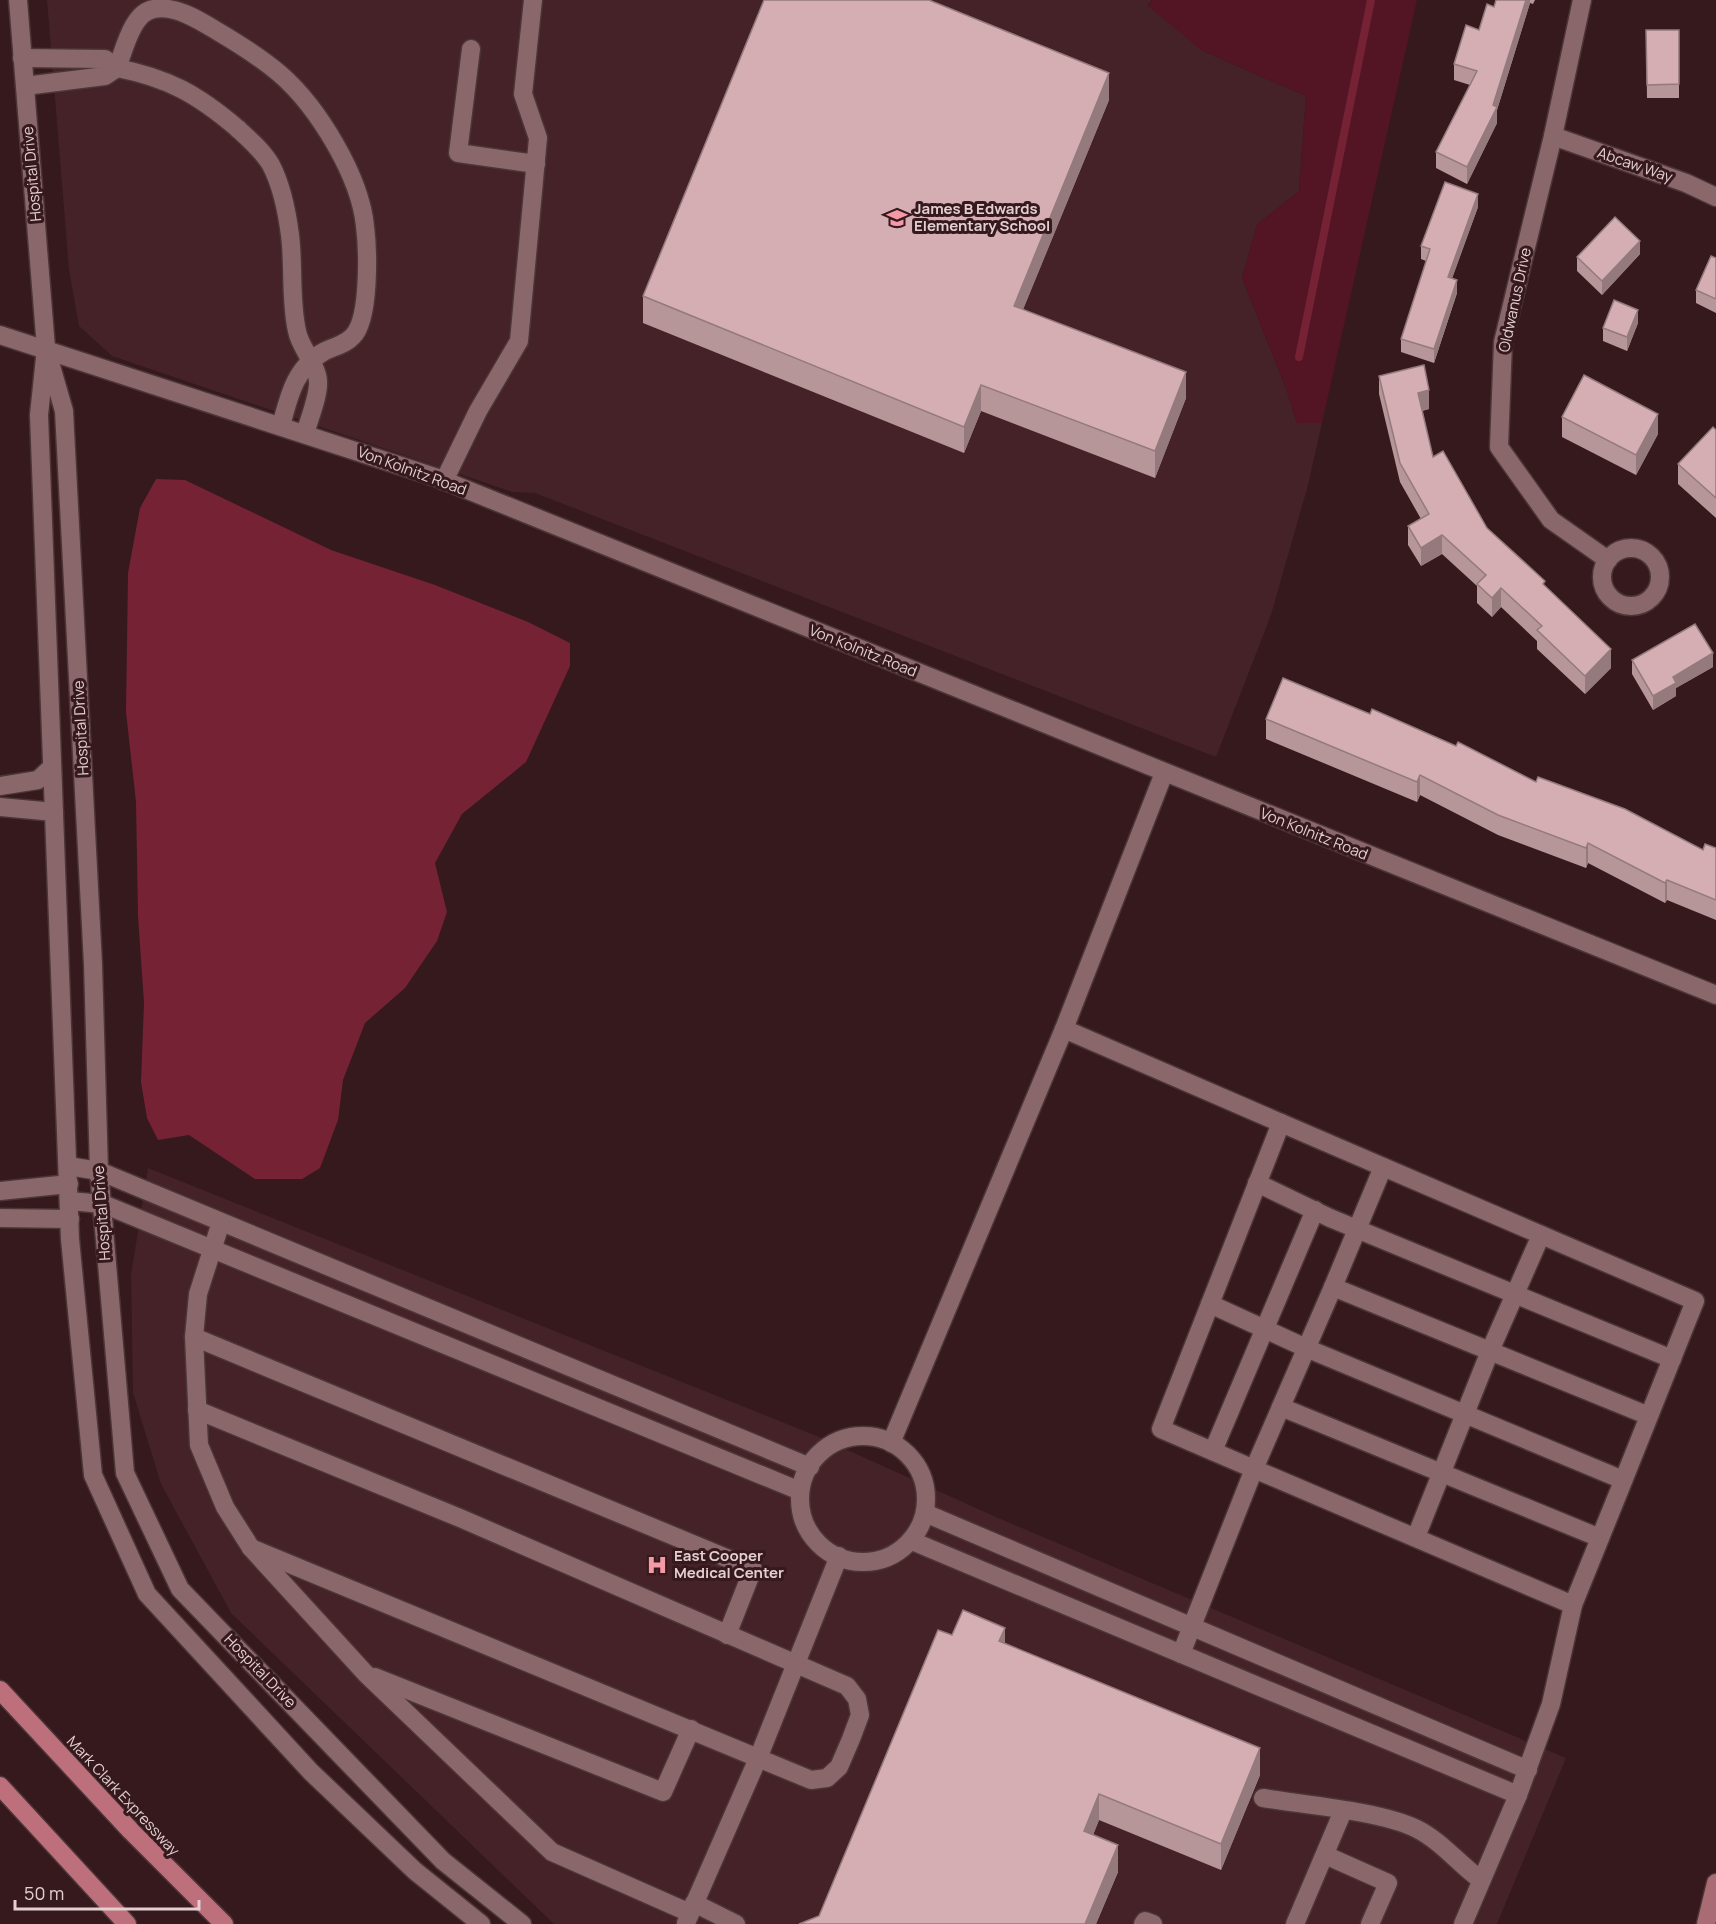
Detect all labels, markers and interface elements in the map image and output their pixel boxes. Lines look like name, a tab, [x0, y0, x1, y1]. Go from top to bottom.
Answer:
street label: Hospital Drive	[17, 125, 46, 222]
street label: Abcaw Way	[1595, 142, 1676, 187]
place label: James B Edwards Elementary School	[914, 198, 1050, 236]
school or university icon: James B Edwards Elementary School	[885, 206, 909, 230]
street label: Oldwanus Drive	[1493, 245, 1536, 354]
street label: Von Kolnitz Road	[355, 441, 470, 500]
street label: Von Kolnitz Road	[806, 619, 920, 682]
street label: Hospital Drive	[68, 680, 93, 776]
street label: Von Kolnitz Road	[1257, 802, 1371, 865]
street label: Hospital Drive	[88, 1165, 115, 1261]
place label: East Cooper Medical Center	[674, 1545, 784, 1583]
hospital icon: East Cooper Medical Center	[645, 1553, 669, 1577]
street label: Hospital Drive	[220, 1629, 301, 1712]
street label: Mark Clark Expressway	[62, 1731, 185, 1860]
scale bar	[15, 1873, 200, 1911]
text: 50 m	[24, 1881, 64, 1905]

